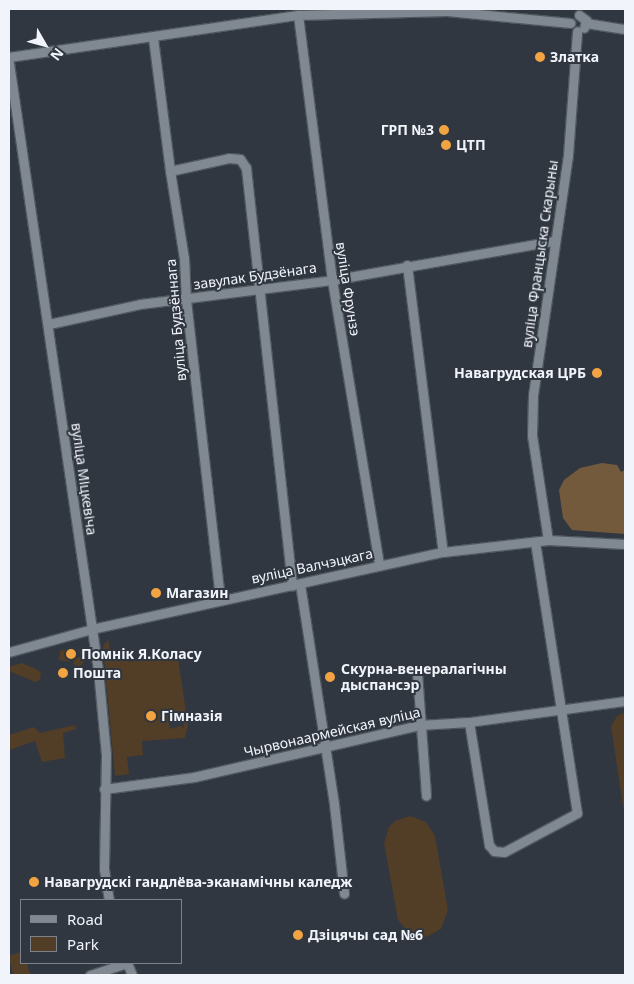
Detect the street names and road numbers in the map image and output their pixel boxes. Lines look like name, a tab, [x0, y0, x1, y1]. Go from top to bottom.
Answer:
street label: вуліца Францыска Скарыны	[519, 159, 561, 349]
street label: вуліца Фрунзэ	[332, 241, 364, 337]
street label: вуліца Будзённага	[162, 258, 190, 382]
street label: завулак Будзёнага	[192, 259, 318, 293]
street label: вуліца Міцкевіча	[68, 422, 100, 536]
street label: вуліца Валчэцкага	[250, 545, 374, 587]
street label: Чырвонаармейская вуліца	[242, 704, 422, 760]

